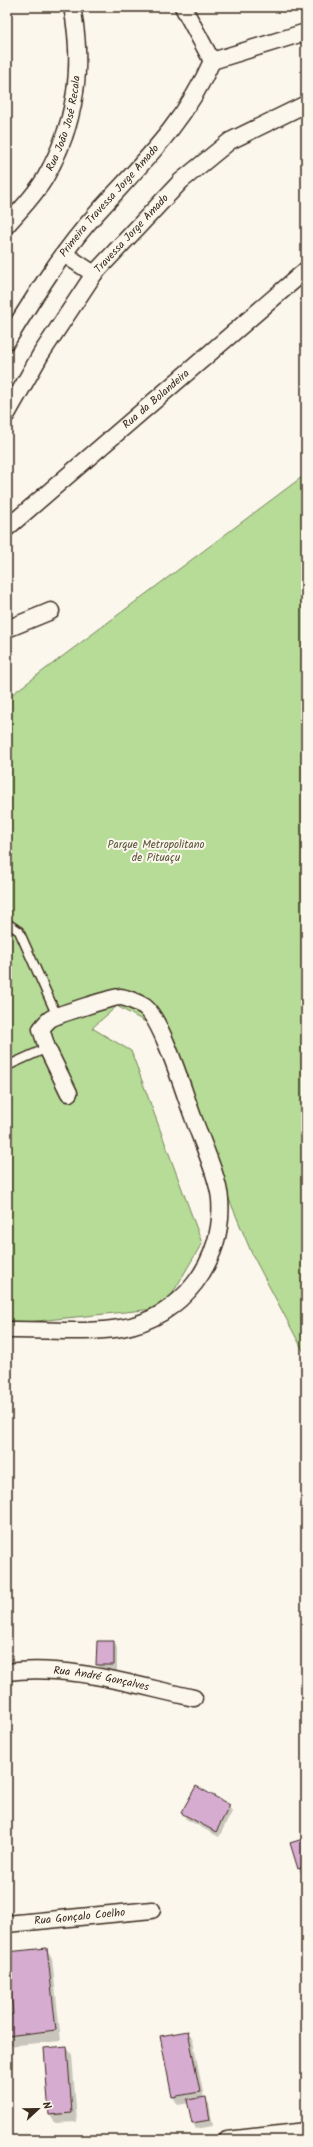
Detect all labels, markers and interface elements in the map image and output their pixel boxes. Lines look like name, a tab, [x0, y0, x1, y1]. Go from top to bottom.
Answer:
street label: Rua João José Recala	[41, 75, 86, 174]
street label: Primeira Travessa Jorge Amado	[58, 142, 162, 260]
street label: Travessa Jorge Amado	[92, 192, 172, 276]
street label: Rua da Bolandeira	[118, 365, 194, 434]
park label: Parque Metropolitano de Pituaçu	[108, 836, 204, 867]
street label: Rua André Gonçalves	[53, 1662, 151, 1696]
street label: Rua Gonçalo Coelho	[33, 1904, 126, 1930]
north arrow	[18, 2089, 58, 2129]
text: N	[37, 2099, 56, 2112]

